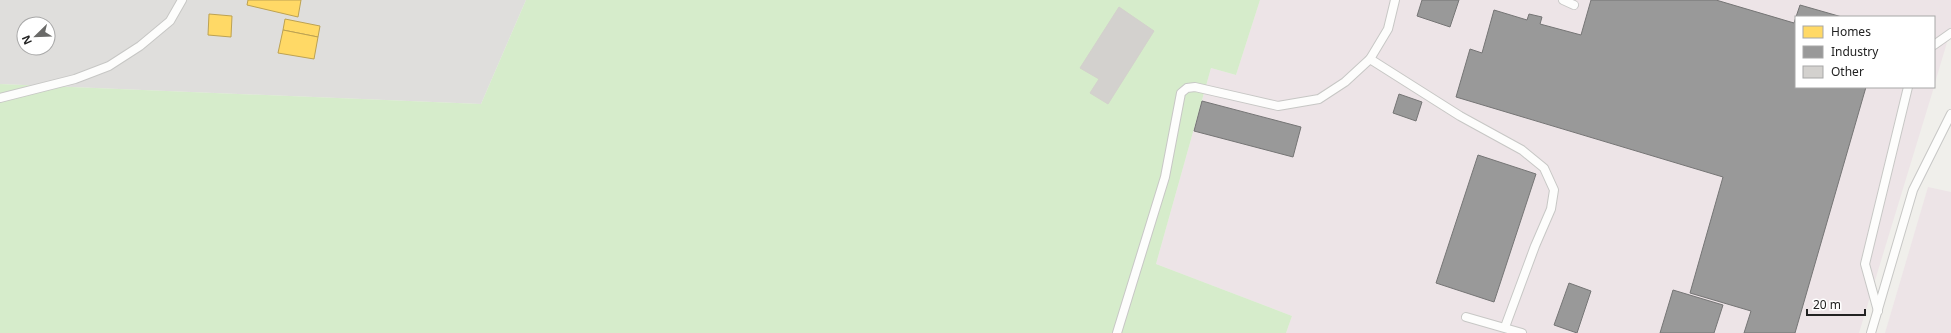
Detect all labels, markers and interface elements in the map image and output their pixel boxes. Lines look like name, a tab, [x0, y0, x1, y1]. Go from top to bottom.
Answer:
north arrow	[16, 16, 56, 56]
legend	[1795, 16, 1935, 88]
text: Homes	[1831, 23, 1871, 40]
text: N	[18, 33, 35, 47]
text: Industry	[1831, 43, 1879, 60]
text: Other	[1831, 63, 1864, 80]
scale bar	[1807, 291, 1865, 317]
text: 20 m	[1813, 296, 1841, 313]

